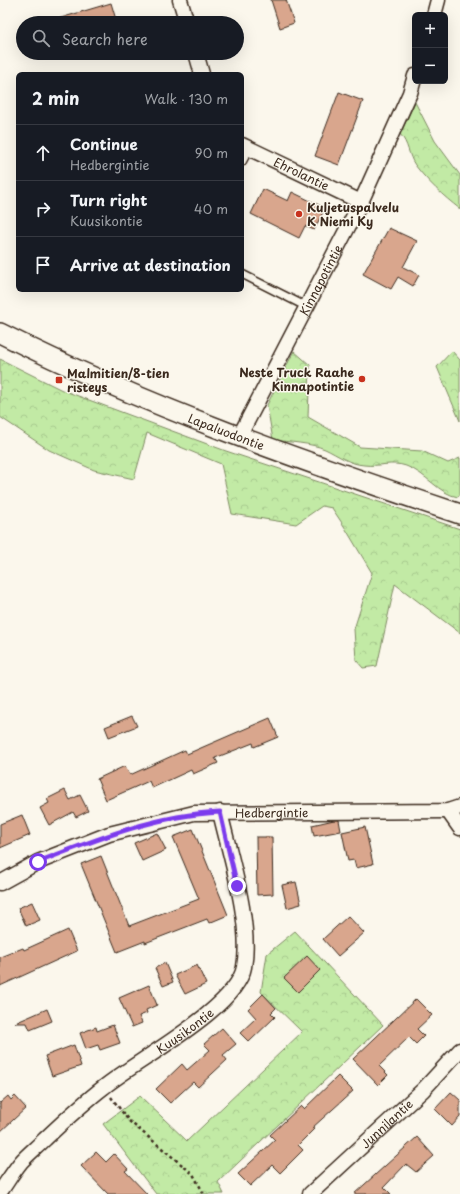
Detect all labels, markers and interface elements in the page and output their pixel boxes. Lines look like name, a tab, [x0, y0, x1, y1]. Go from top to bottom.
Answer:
map controls	[412, 12, 448, 84]
button: +	[412, 12, 448, 48]
search box	[16, 16, 244, 60]
icon: search	[30, 27, 52, 49]
text: Search here	[62, 27, 148, 50]
button: −	[412, 48, 448, 84]
text: 2 min	[32, 85, 79, 111]
text: Walk · 130 m	[145, 89, 228, 108]
text: Continue	[70, 132, 138, 155]
icon: ahead	[32, 142, 54, 164]
text: 90 m	[195, 143, 228, 162]
street label: Ehrolantie	[271, 153, 332, 194]
text: Hedbergintie	[70, 155, 149, 174]
text: Turn right	[70, 188, 147, 211]
icon: right	[32, 198, 54, 220]
place label: Kuljetuspalvelu K Niemi Ky	[307, 198, 399, 230]
text: 40 m	[194, 199, 228, 218]
marker: Kuljetuspalvelu K Niemi Ky	[294, 209, 304, 219]
text: Kuusikontie	[70, 211, 143, 230]
street label: Kinnapotintie	[295, 241, 346, 319]
text: Arrive at destination	[70, 253, 231, 276]
icon: arrive	[32, 254, 54, 276]
place label: Neste Truck Raahe Kinnapotintie	[239, 363, 354, 395]
place label: Malmitien/8-tien risteys	[67, 364, 169, 396]
marker: Neste Truck Raahe Kinnapotintie	[357, 374, 367, 384]
marker: Malmitien/8-tien risteys	[54, 375, 64, 385]
street label: Lapaluodontie	[185, 409, 267, 454]
street label: Hedbergintie	[235, 803, 309, 822]
route start	[29, 853, 47, 871]
route end	[228, 877, 246, 895]
street label: Kuusikontie	[152, 1004, 217, 1058]
street label: Junnilantie	[356, 1095, 417, 1152]

